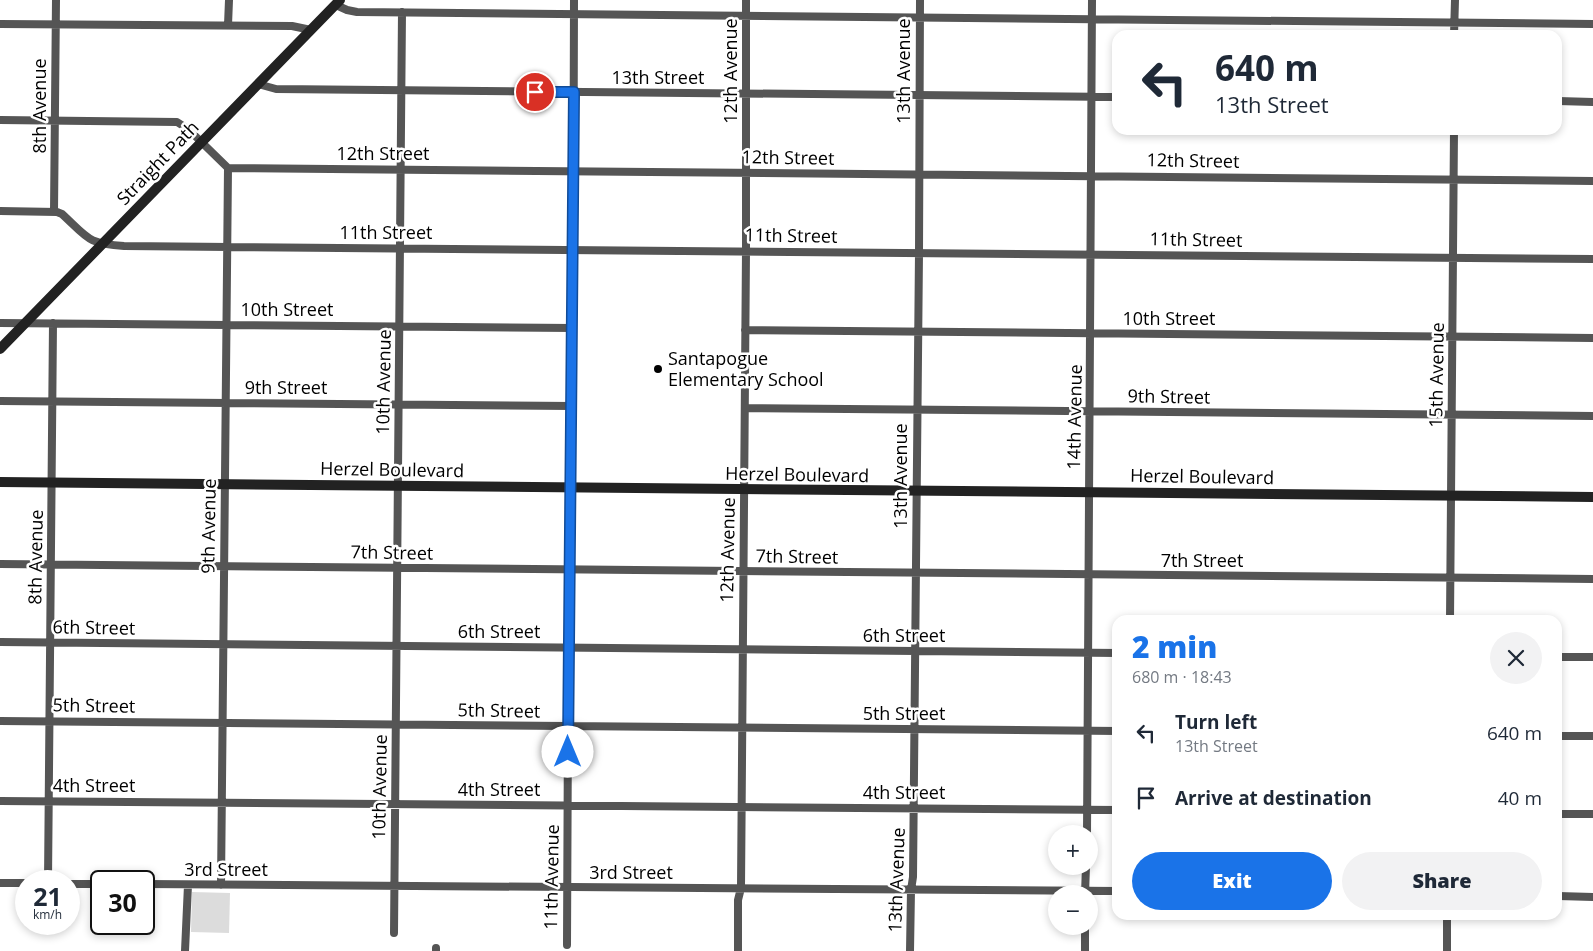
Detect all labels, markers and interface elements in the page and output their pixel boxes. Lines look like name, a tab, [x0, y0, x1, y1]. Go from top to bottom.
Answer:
street label: 12th Avenue	[718, 18, 742, 124]
street label: 13th Avenue	[891, 18, 915, 124]
text: 640 m	[1215, 44, 1319, 91]
icon: left	[1132, 50, 1197, 115]
street label: 8th Avenue	[27, 58, 51, 154]
street label: 13th Street	[612, 65, 705, 89]
pin	[514, 71, 556, 113]
icon: arrive	[521, 78, 549, 106]
text: 13th Street	[1215, 89, 1329, 119]
street label: Straight Path	[111, 115, 204, 210]
street label: 12th Street	[337, 141, 430, 165]
street label: 12th Street	[741, 144, 835, 170]
street label: 12th Street	[1146, 147, 1240, 173]
street label: 11th Street	[340, 220, 433, 244]
street label: 11th Street	[744, 222, 838, 248]
street label: 11th Street	[1149, 226, 1243, 252]
street label: 10th Street	[241, 297, 334, 321]
street label: 10th Street	[1123, 306, 1216, 330]
street label: 15th Avenue	[1423, 322, 1449, 428]
street label: 10th Avenue	[370, 329, 396, 435]
place label: Santapogue Elementary School	[668, 346, 824, 391]
marker: Santapogue Elementary School	[652, 363, 664, 375]
street label: 14th Avenue	[1061, 364, 1087, 470]
street label: 9th Street	[245, 375, 327, 399]
street label: 9th Street	[1127, 383, 1211, 409]
street label: 13th Avenue	[888, 423, 912, 529]
street label: Herzel Boulevard	[320, 456, 464, 482]
street label: Herzel Boulevard	[725, 461, 869, 487]
street label: Herzel Boulevard	[1130, 463, 1274, 489]
street label: 9th Avenue	[195, 478, 221, 574]
street label: 12th Avenue	[714, 497, 740, 603]
street label: 8th Avenue	[22, 509, 48, 605]
street label: 7th Street	[350, 539, 434, 565]
street label: 7th Street	[755, 543, 839, 569]
street label: 7th Street	[1161, 548, 1243, 572]
street label: 6th Street	[52, 614, 136, 640]
street label: 6th Street	[458, 619, 540, 643]
street label: 6th Street	[863, 623, 945, 647]
text: 2 min	[1132, 626, 1217, 667]
button: close	[1490, 632, 1542, 684]
text: 680 m · 18:43	[1132, 666, 1232, 688]
street label: 5th Street	[52, 692, 136, 718]
street label: 5th Street	[457, 697, 541, 723]
street label: 5th Street	[863, 701, 945, 725]
text: Turn left	[1175, 709, 1257, 735]
icon: left	[1132, 719, 1160, 747]
text: 640 m	[1487, 720, 1542, 746]
position arrow	[541, 725, 593, 777]
street label: 10th Avenue	[366, 734, 392, 840]
text: 13th Street	[1175, 735, 1258, 757]
street label: 4th Street	[53, 773, 135, 797]
street label: 4th Street	[458, 777, 540, 801]
street label: 4th Street	[863, 780, 945, 804]
icon: arrive	[1132, 784, 1160, 812]
text: Arrive at destination	[1175, 785, 1372, 811]
text: 40 m	[1498, 785, 1542, 811]
street label: 11th Avenue	[538, 824, 564, 930]
map controls	[1048, 825, 1098, 935]
button: +	[1048, 825, 1098, 875]
street label: 13th Avenue	[882, 827, 910, 933]
button: Exit	[1132, 852, 1332, 910]
button: Share	[1342, 852, 1542, 910]
street label: 3rd Street	[184, 857, 268, 881]
street label: 3rd Street	[589, 860, 673, 884]
speed limit sign: 30	[90, 870, 155, 935]
text: 21	[33, 879, 62, 913]
button: −	[1048, 885, 1098, 935]
text: km/h	[33, 906, 62, 923]

